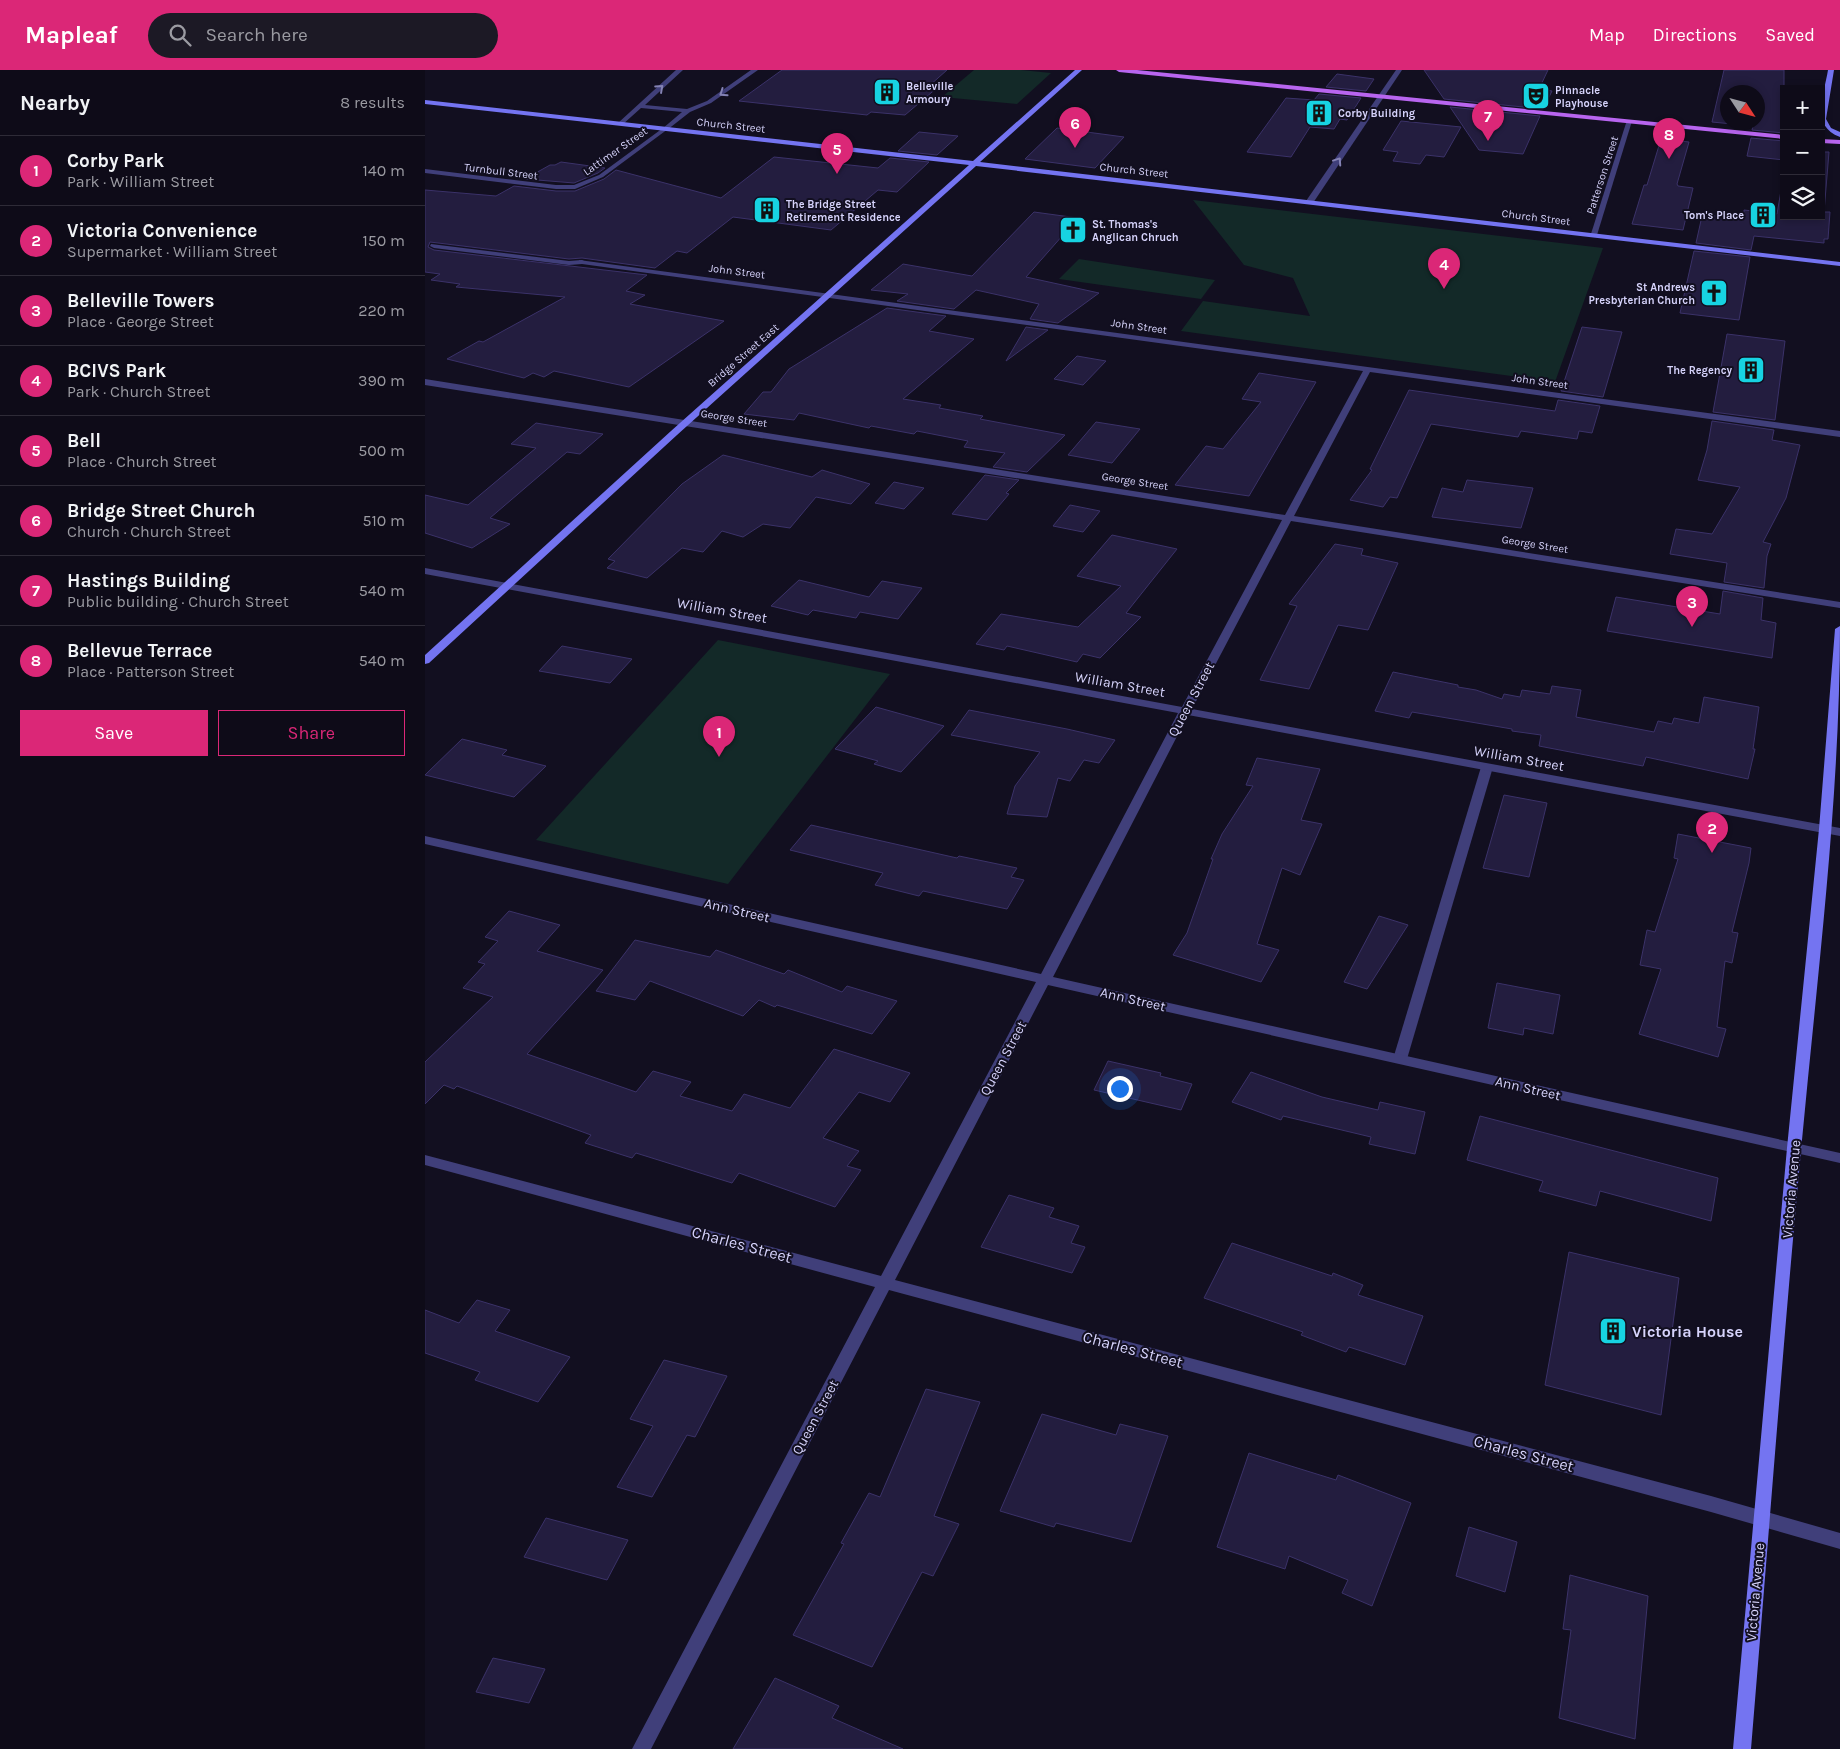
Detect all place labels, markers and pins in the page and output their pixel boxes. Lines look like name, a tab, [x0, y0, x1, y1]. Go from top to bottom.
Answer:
building icon: Belleville Armoury	[872, 77, 902, 107]
place label: Belleville Armoury	[906, 80, 954, 106]
theatre icon: Pinnacle Playhouse	[1521, 81, 1551, 111]
place label: Pinnacle Playhouse	[1555, 84, 1608, 110]
building icon: Corby Building	[1304, 98, 1334, 128]
pin: 7	[1472, 100, 1504, 141]
pin: 6	[1059, 107, 1091, 148]
place label: Corby Building	[1338, 107, 1416, 120]
pin: 8	[1653, 118, 1685, 159]
pin: 5	[821, 133, 853, 174]
building icon: The Bridge Street Retirement Residence	[752, 195, 782, 225]
place label: The Bridge Street Retirement Residence	[786, 198, 901, 224]
building icon: Tom's Place	[1748, 200, 1778, 230]
place label: Tom's Place	[1684, 209, 1744, 222]
church icon: St. Thomas's Anglican Chruch	[1058, 215, 1088, 245]
place label: St. Thomas's Anglican Chruch	[1092, 218, 1179, 244]
pin: 4	[1428, 248, 1460, 289]
church icon: St Andrews Presbyterian Church	[1699, 278, 1729, 308]
place label: St Andrews Presbyterian Church	[1588, 281, 1695, 307]
building icon: The Regency	[1736, 355, 1766, 385]
place label: The Regency	[1667, 364, 1732, 377]
pin: 3	[1676, 586, 1708, 627]
pin: 1	[703, 716, 735, 757]
pin: 2	[1696, 812, 1728, 853]
building icon: Victoria House	[1598, 1316, 1628, 1346]
place label: Victoria House	[1632, 1322, 1743, 1341]

